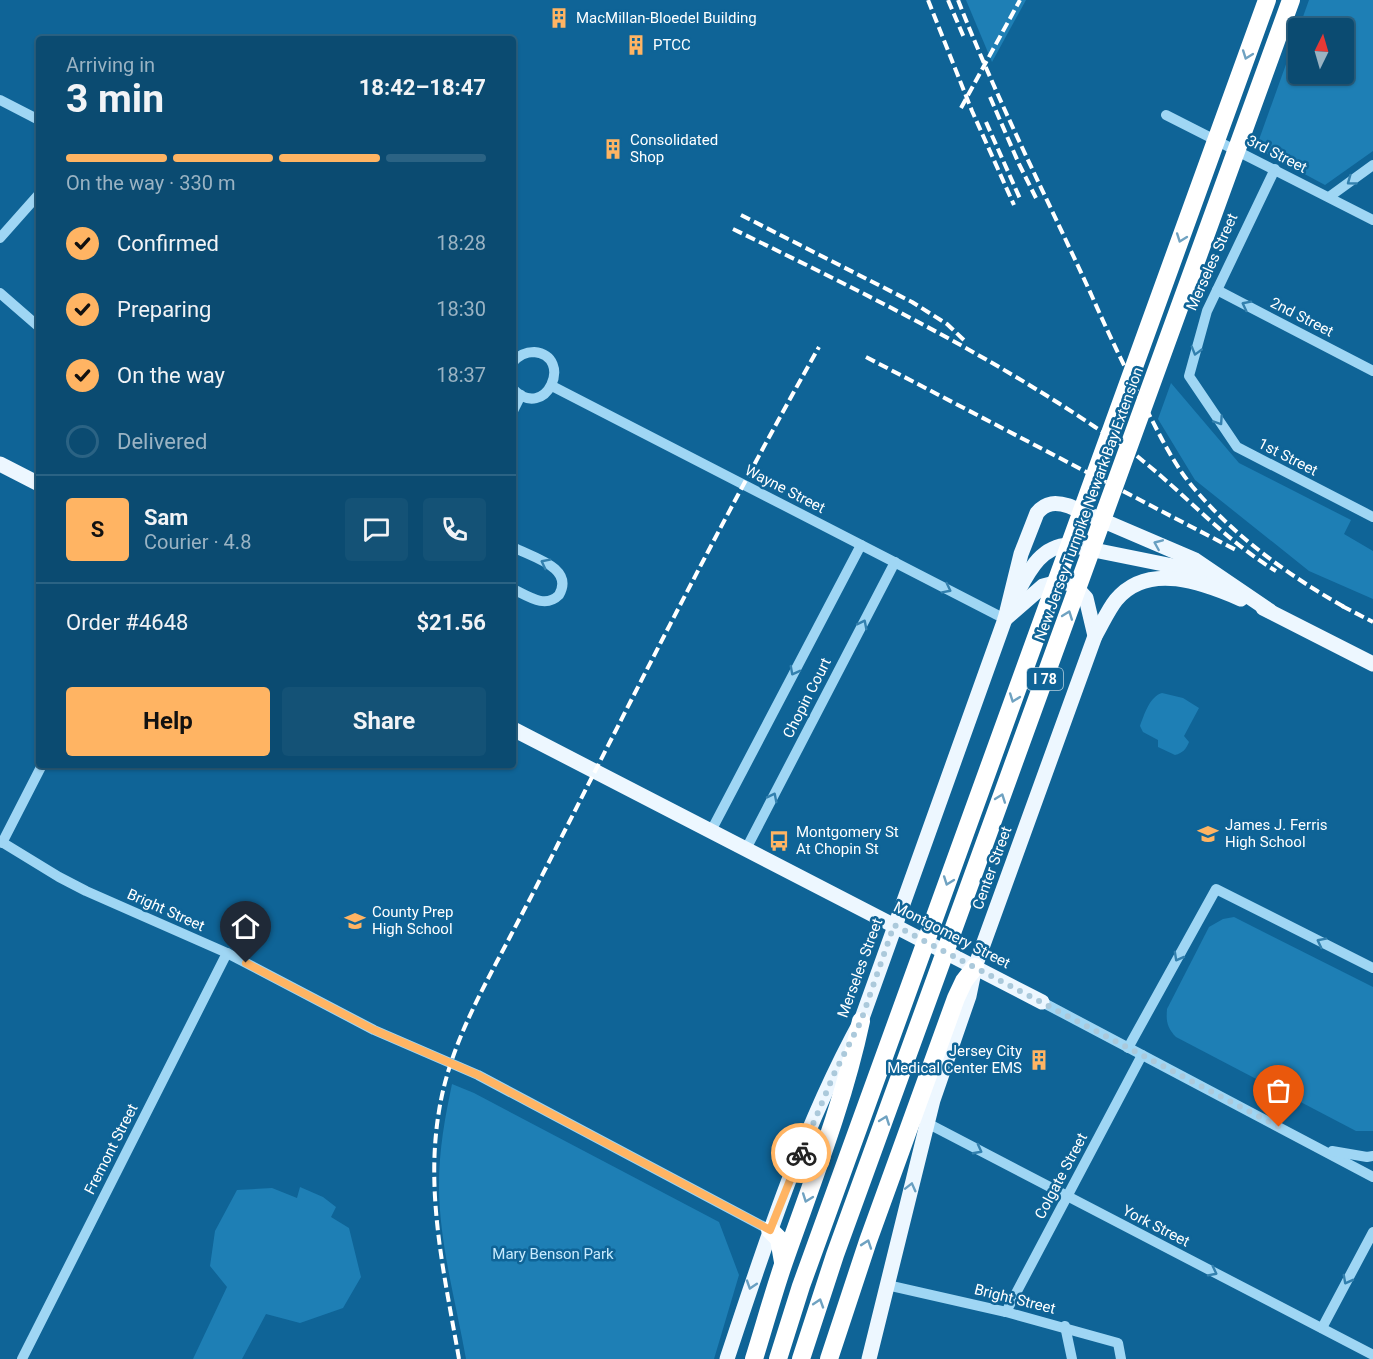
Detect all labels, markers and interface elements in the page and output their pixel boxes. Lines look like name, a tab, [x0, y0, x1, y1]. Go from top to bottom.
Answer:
building icon: MacMillan-Bloedel Building	[547, 6, 571, 30]
place label: MacMillan-Bloedel Building	[576, 9, 757, 27]
north arrow	[1288, 18, 1354, 84]
map controls	[1288, 18, 1354, 84]
building icon: PTCC	[624, 33, 648, 57]
place label: PTCC	[653, 36, 691, 54]
one-way arrow	[1242, 49, 1255, 60]
text: Arriving in	[66, 53, 155, 77]
text: 18:42–18:47	[359, 75, 486, 100]
text: 3 min	[66, 76, 164, 122]
place label: Consolidated Shop	[630, 131, 718, 166]
street label: 3rd Street	[1244, 131, 1310, 177]
building icon: Consolidated Shop	[601, 137, 625, 161]
text: On the way · 330 m	[66, 171, 235, 195]
one-way arrow	[1346, 174, 1357, 185]
street label: Merseles Street	[1183, 211, 1242, 313]
icon: check	[66, 227, 99, 260]
text: Confirmed	[117, 231, 219, 256]
text: 18:28	[436, 231, 486, 255]
one-way arrow	[1176, 232, 1188, 243]
icon: check	[66, 293, 99, 326]
street label: 2nd Street	[1267, 293, 1337, 341]
text: Preparing	[117, 297, 211, 322]
text: 18:30	[436, 297, 486, 321]
one-way arrow	[1242, 301, 1253, 313]
one-way arrow	[1191, 345, 1203, 355]
icon: check	[66, 359, 99, 392]
text: On the way	[117, 363, 225, 388]
text: 18:37	[436, 363, 486, 387]
street label: New Jersey Turnpike Newark Bay Extension	[1031, 365, 1147, 643]
one-way arrow	[1212, 414, 1223, 425]
text: Delivered	[117, 429, 207, 454]
street label: 1st Street	[1255, 434, 1321, 480]
street label: Wayne Street	[742, 461, 828, 517]
button: chat	[345, 498, 408, 561]
button: phone	[423, 498, 486, 561]
text: Sam	[144, 505, 188, 530]
text: S	[91, 517, 104, 542]
text: Courier · 4.8	[144, 530, 251, 554]
one-way arrow	[1153, 539, 1164, 551]
one-way arrow	[541, 559, 552, 570]
one-way arrow	[940, 581, 951, 593]
text: Order #4648	[66, 610, 188, 635]
text: $21.56	[417, 610, 486, 635]
one-way arrow	[1061, 610, 1073, 621]
one-way arrow	[855, 619, 867, 630]
street label: Chopin Court	[779, 655, 835, 741]
one-way arrow	[790, 664, 802, 675]
road number: I 78	[1027, 668, 1063, 690]
button: Help	[66, 687, 270, 756]
button: Share	[282, 687, 486, 756]
one-way arrow	[1009, 692, 1022, 703]
one-way arrow	[766, 793, 777, 803]
one-way arrow	[994, 793, 1007, 804]
place label: James J. Ferris High School	[1225, 816, 1328, 851]
school or university icon: James J. Ferris High School	[1196, 822, 1220, 846]
place label: Montgomery St At Chopin St	[796, 823, 899, 858]
street label: Center Street	[969, 824, 1015, 912]
bus stop icon: Montgomery St At Chopin St	[767, 829, 791, 853]
one-way arrow	[943, 875, 955, 886]
street label: Bright Street	[124, 885, 208, 935]
street label: Montgomery Street	[891, 898, 1013, 972]
pin	[220, 901, 271, 963]
place label: County Prep High School	[372, 903, 453, 938]
school or university icon: County Prep High School	[343, 909, 367, 933]
icon: home	[229, 910, 262, 943]
street label: Merseles Street	[834, 916, 886, 1020]
one-way arrow	[1316, 938, 1327, 949]
one-way arrow	[1174, 951, 1185, 962]
place label: Jersey City Medical Center EMS	[887, 1042, 1022, 1077]
building icon: Jersey City Medical Center EMS	[1027, 1048, 1051, 1072]
pin	[1253, 1065, 1304, 1127]
icon: bag	[1262, 1074, 1295, 1107]
street label: Fremont Street	[80, 1101, 142, 1197]
one-way arrow	[877, 1115, 890, 1126]
courier	[771, 1123, 831, 1183]
street label: Colgate Street	[1031, 1130, 1091, 1222]
icon: bike	[785, 1137, 818, 1170]
one-way arrow	[972, 1143, 983, 1154]
one-way arrow	[903, 1182, 916, 1192]
one-way arrow	[802, 1192, 815, 1202]
street label: York Street	[1119, 1201, 1193, 1251]
one-way arrow	[860, 1239, 873, 1250]
park label: Mary Benson Park	[492, 1245, 614, 1263]
one-way arrow	[1206, 1264, 1217, 1276]
one-way arrow	[1343, 1274, 1354, 1284]
one-way arrow	[746, 1279, 759, 1290]
street label: Bright Street	[973, 1280, 1058, 1318]
one-way arrow	[811, 1298, 824, 1309]

